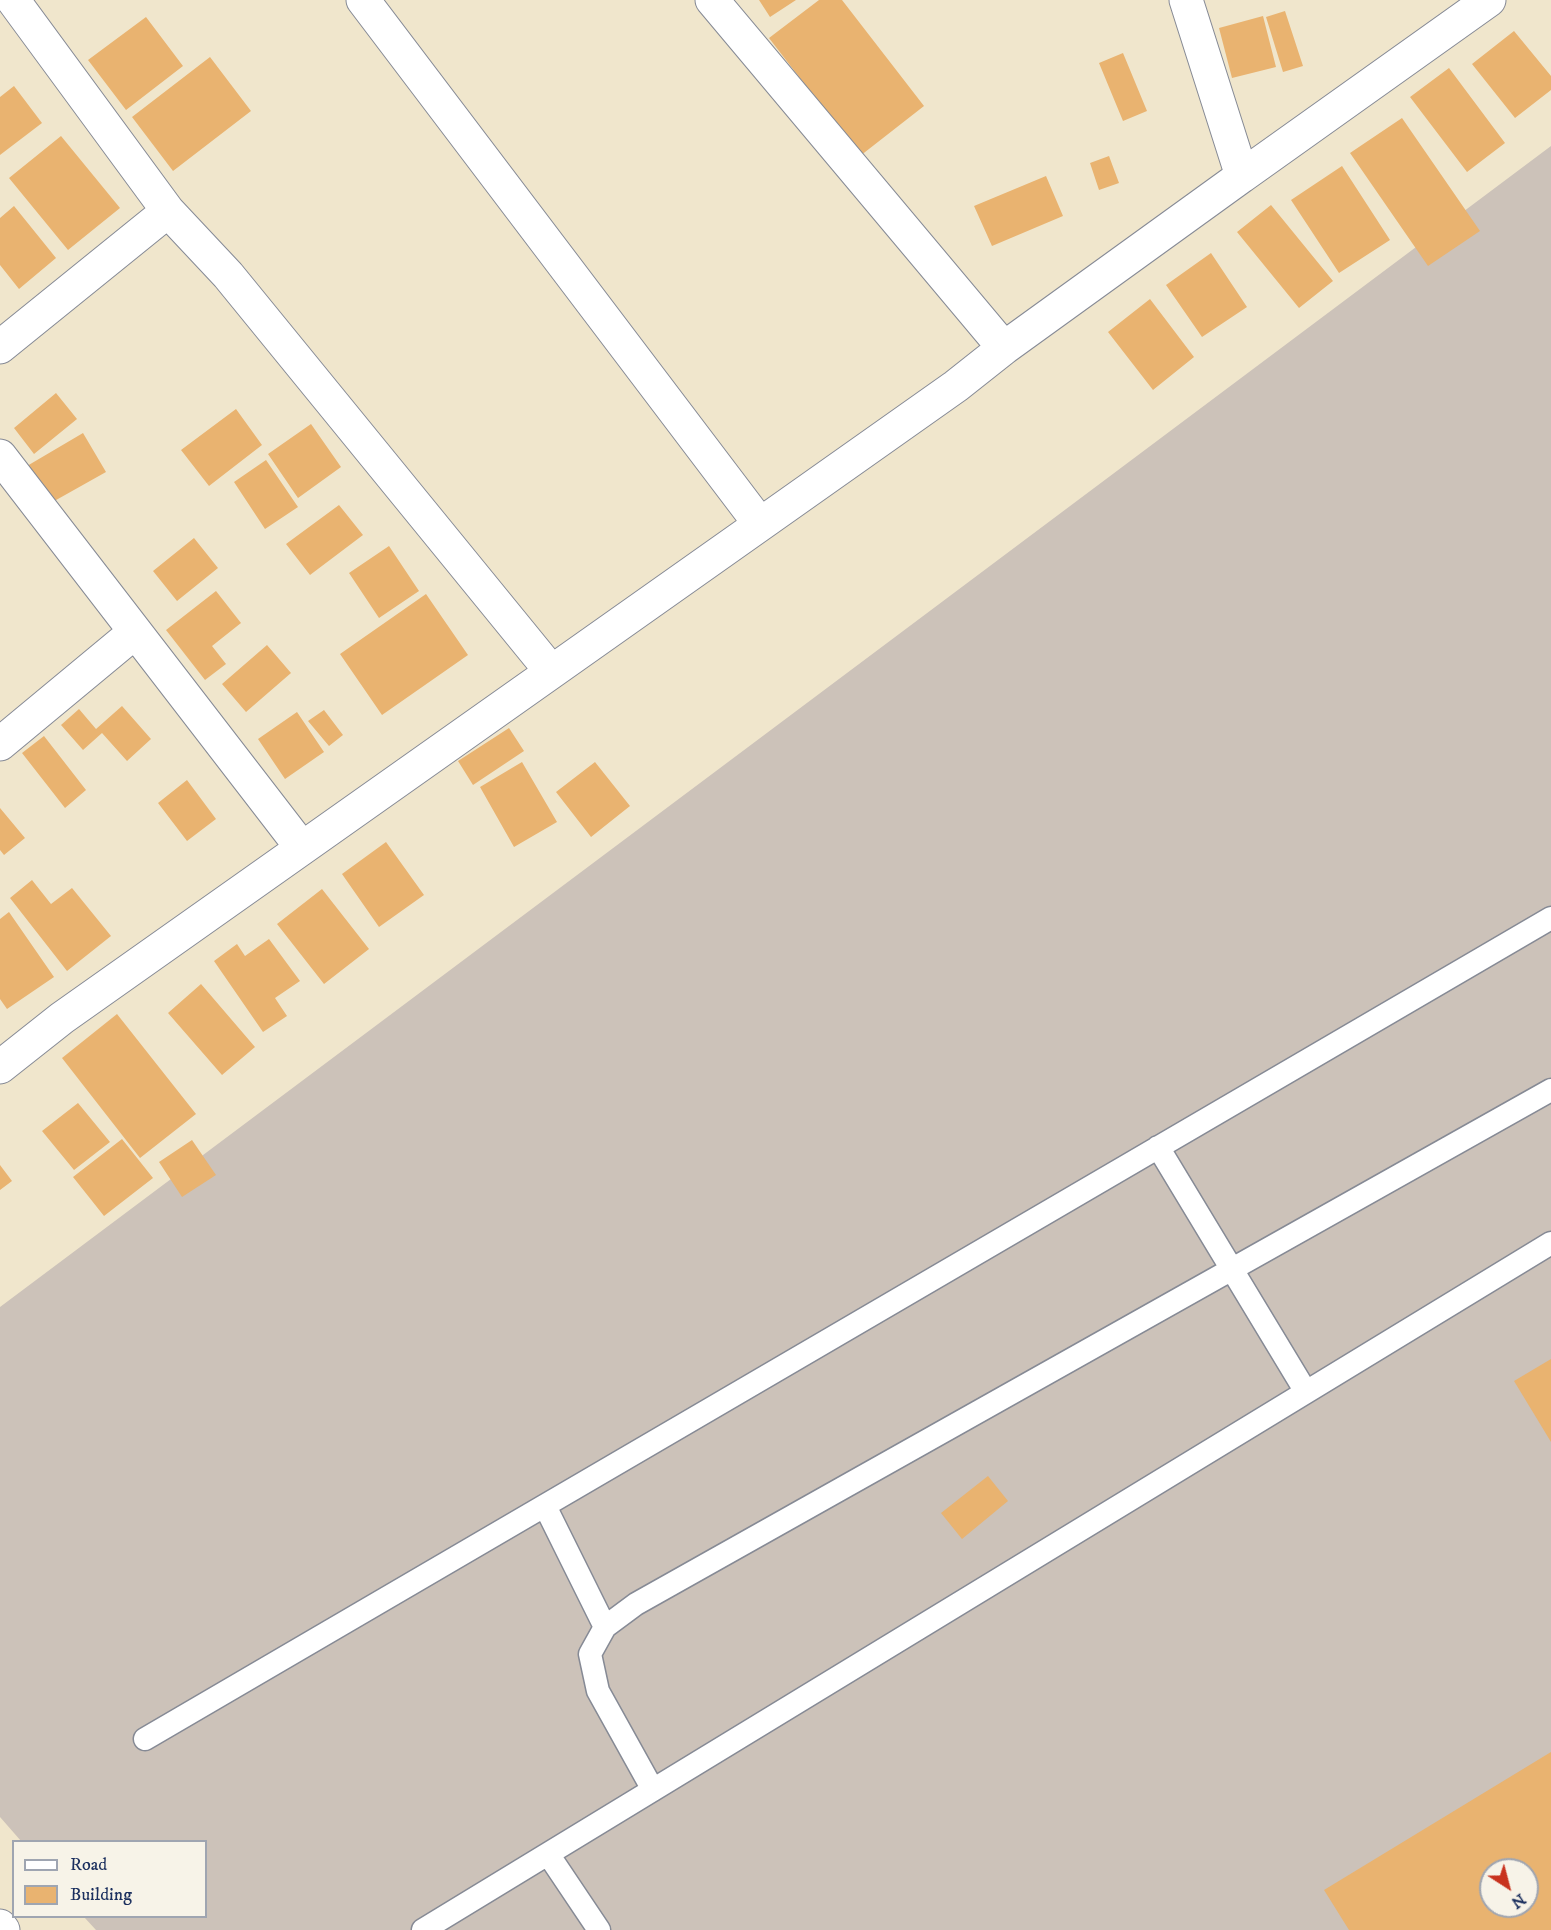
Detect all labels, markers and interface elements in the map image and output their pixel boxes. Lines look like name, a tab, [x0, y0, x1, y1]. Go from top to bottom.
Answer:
legend	[12, 1840, 207, 1918]
text: Road	[70, 1854, 107, 1876]
north arrow	[1479, 1858, 1539, 1918]
text: Building	[70, 1884, 132, 1906]
text: N	[1507, 1889, 1530, 1913]

